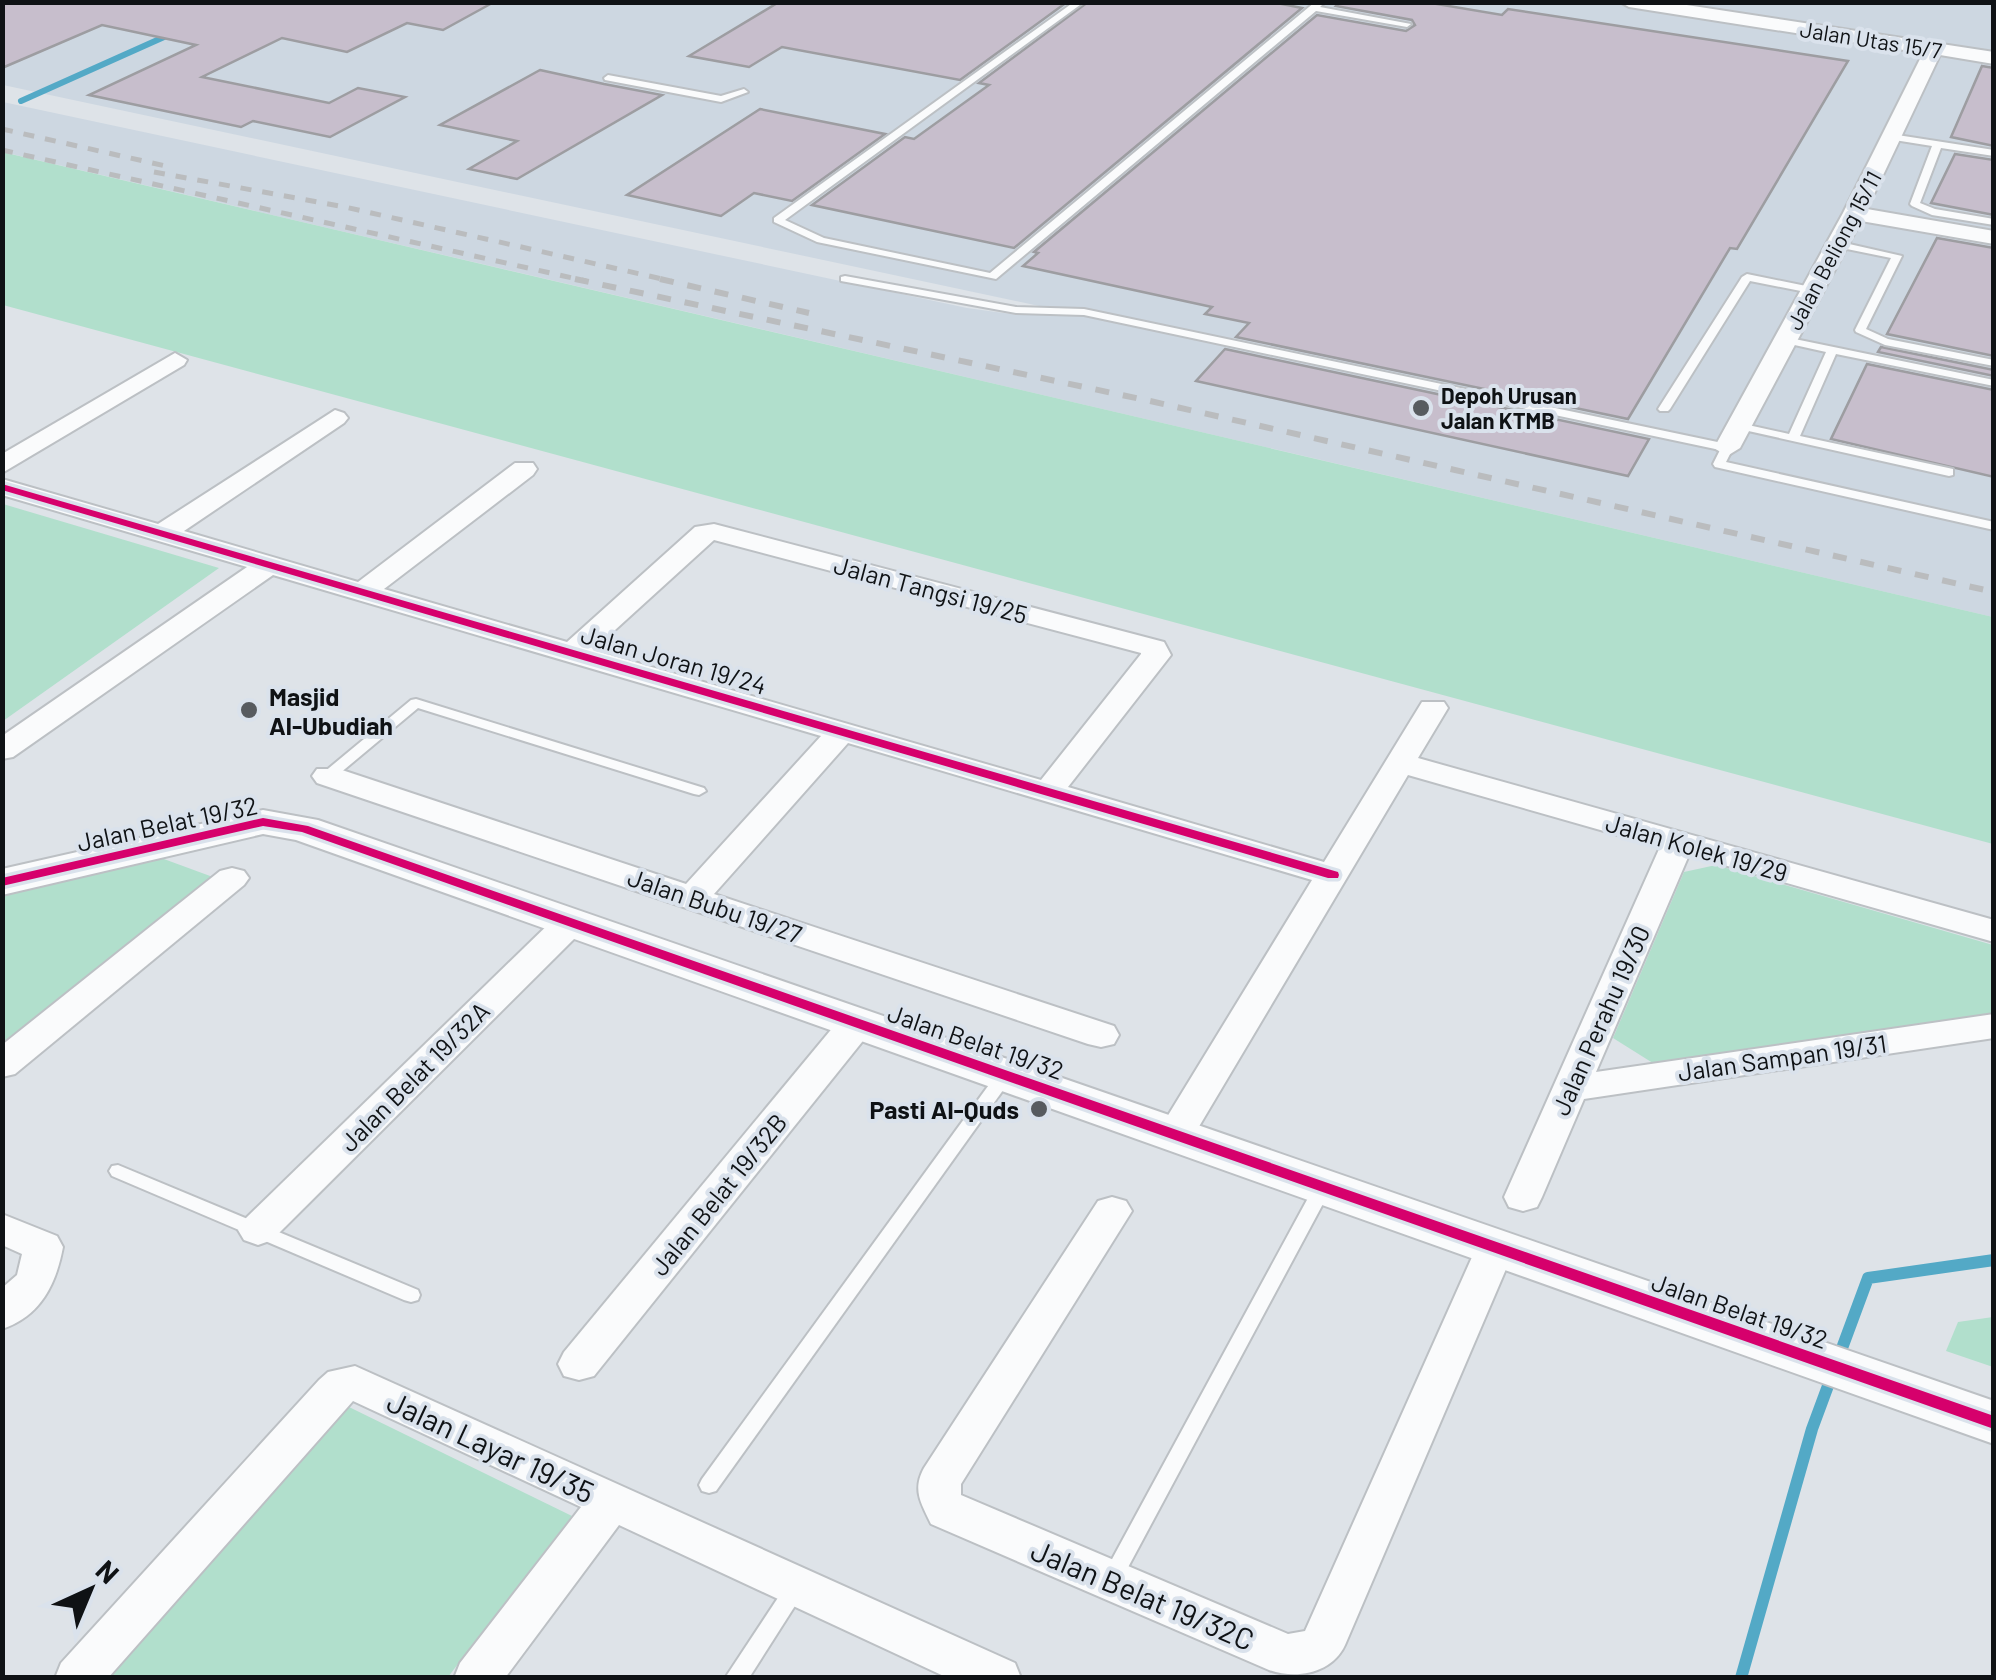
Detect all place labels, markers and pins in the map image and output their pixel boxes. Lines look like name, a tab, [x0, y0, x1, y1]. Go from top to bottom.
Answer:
place label: Depoh Urusan Jalan KTMB	[1441, 382, 1577, 433]
marker: Depoh Urusan Jalan KTMB	[1410, 397, 1432, 419]
place label: Masjid Al-Ubudiah	[269, 681, 393, 740]
marker: Masjid Al-Ubudiah	[238, 699, 260, 721]
place label: Pasti Al-Quds	[869, 1094, 1019, 1124]
marker: Pasti Al-Quds	[1028, 1098, 1050, 1120]

